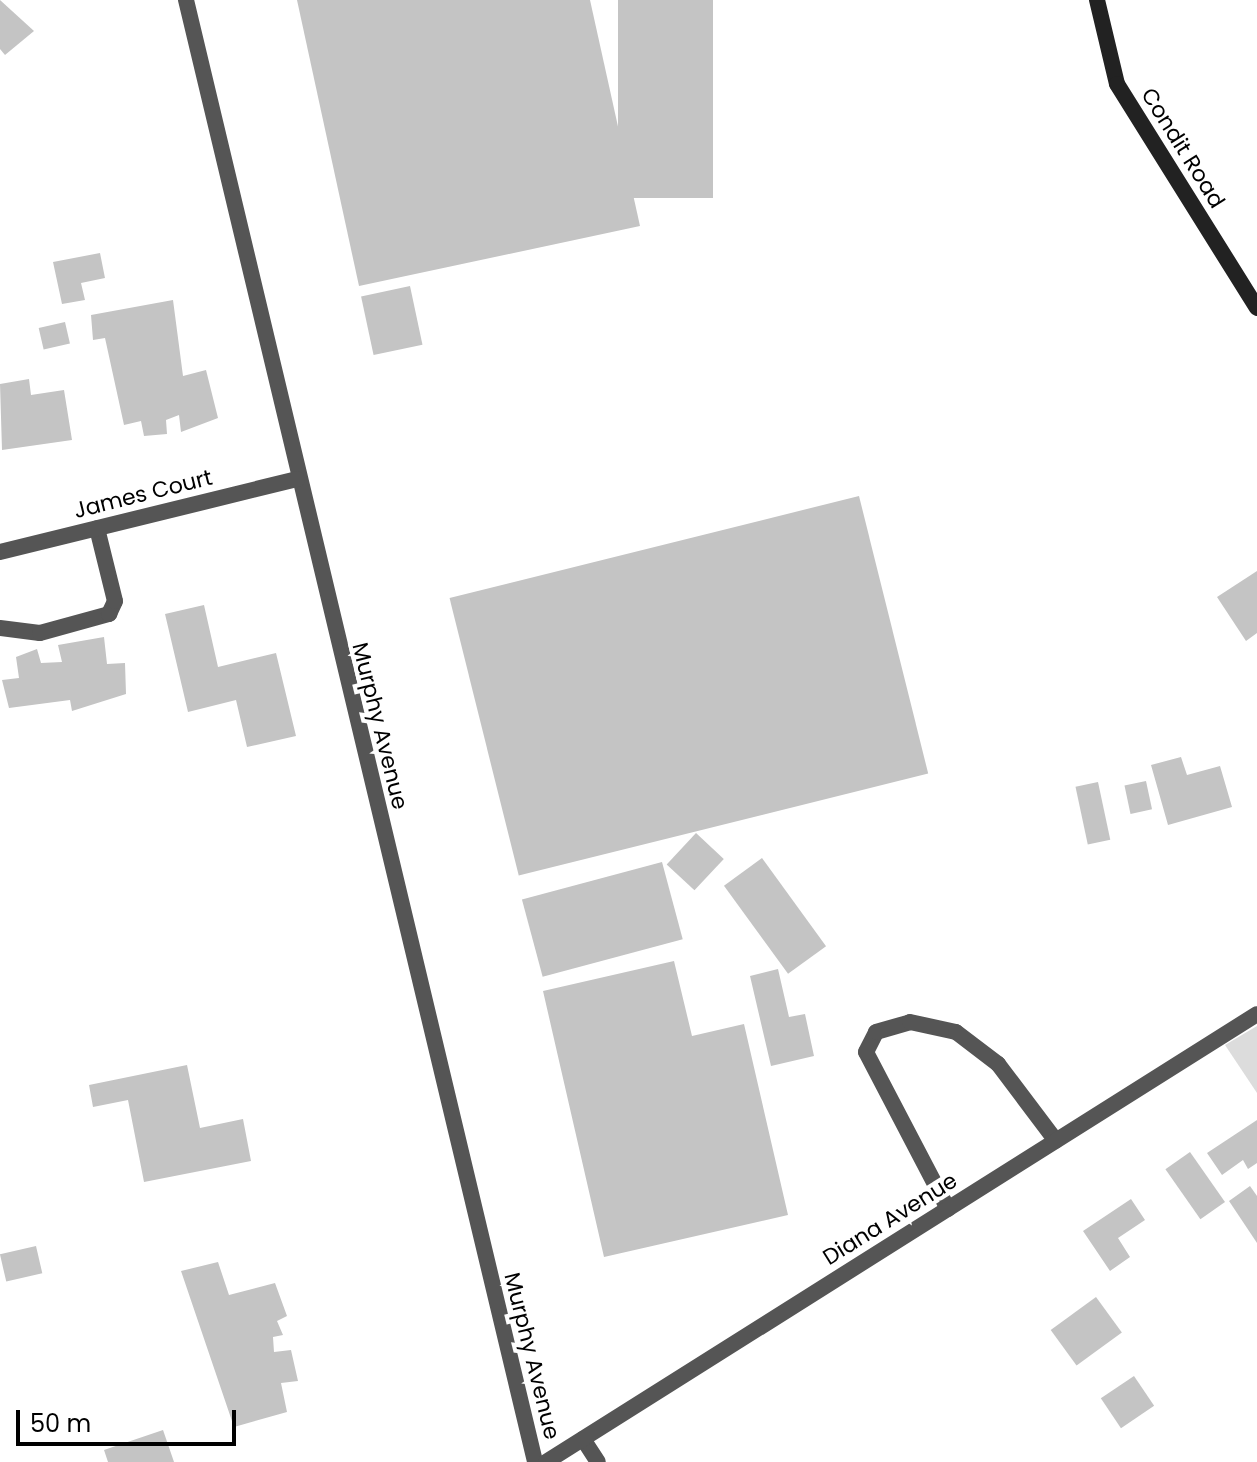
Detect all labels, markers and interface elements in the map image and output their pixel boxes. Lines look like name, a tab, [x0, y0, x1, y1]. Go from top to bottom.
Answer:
street label: Condit Road	[1136, 83, 1230, 213]
street label: James Court	[71, 464, 215, 524]
street label: Murphy Avenue	[347, 640, 413, 812]
street label: Diana Avenue	[818, 1167, 962, 1271]
street label: Murphy Avenue	[499, 1270, 565, 1442]
scale bar	[20, 1394, 240, 1444]
text: 50 m	[30, 1407, 91, 1440]

